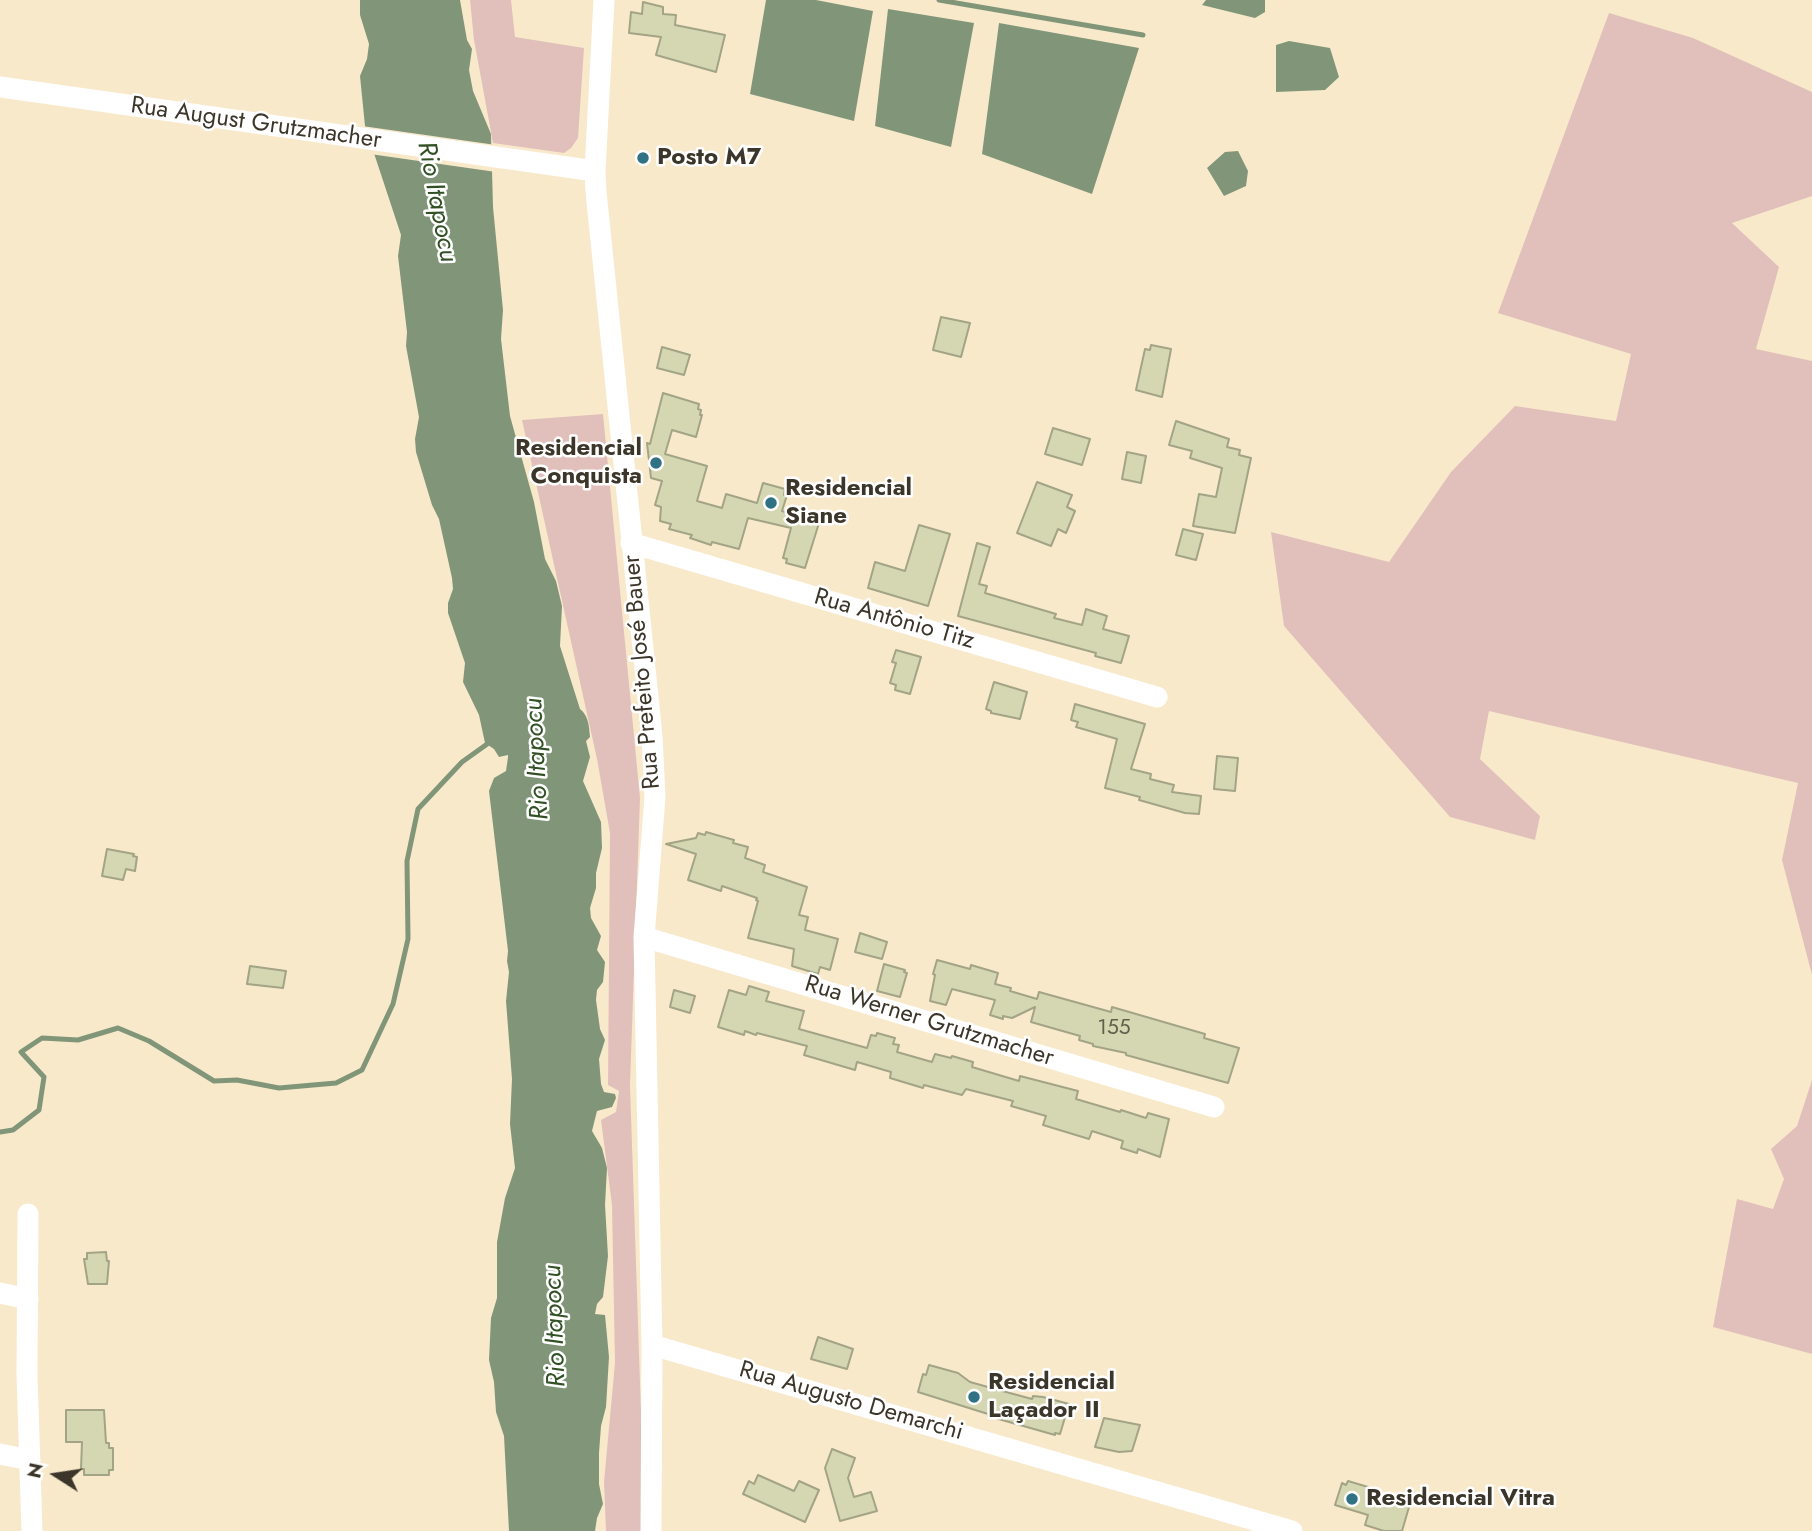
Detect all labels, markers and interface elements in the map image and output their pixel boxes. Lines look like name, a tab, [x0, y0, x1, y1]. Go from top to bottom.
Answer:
street label: Rua August Grutzmacher	[129, 92, 383, 156]
water label: Rio Itapocu	[409, 139, 463, 265]
place label: Posto M7	[657, 144, 761, 172]
marker: Posto M7	[635, 150, 651, 166]
place label: Residencial Conquista	[515, 435, 642, 491]
marker: Residencial Conquista	[648, 455, 664, 471]
place label: Residencial Siane	[785, 475, 912, 531]
marker: Residencial Siane	[763, 495, 779, 511]
street label: Rua Prefeito José Bauer	[618, 553, 668, 791]
street label: Rua Antônio Titz	[811, 583, 977, 657]
water label: Rio Itapocu	[519, 697, 557, 821]
street label: Rua Werner Grutzmacher	[801, 970, 1057, 1074]
house number: 155	[1097, 1016, 1131, 1042]
water label: Rio Itapocu	[538, 1264, 574, 1388]
street label: Rua Augusto Demarchi	[736, 1356, 966, 1448]
place label: Residencial Laçador II	[988, 1369, 1115, 1425]
marker: Residencial Laçador II	[966, 1389, 982, 1405]
north arrow	[21, 1440, 91, 1510]
text: N	[20, 1460, 50, 1481]
place label: Residencial Vitra	[1366, 1485, 1555, 1513]
marker: Residencial Vitra	[1344, 1491, 1360, 1507]

